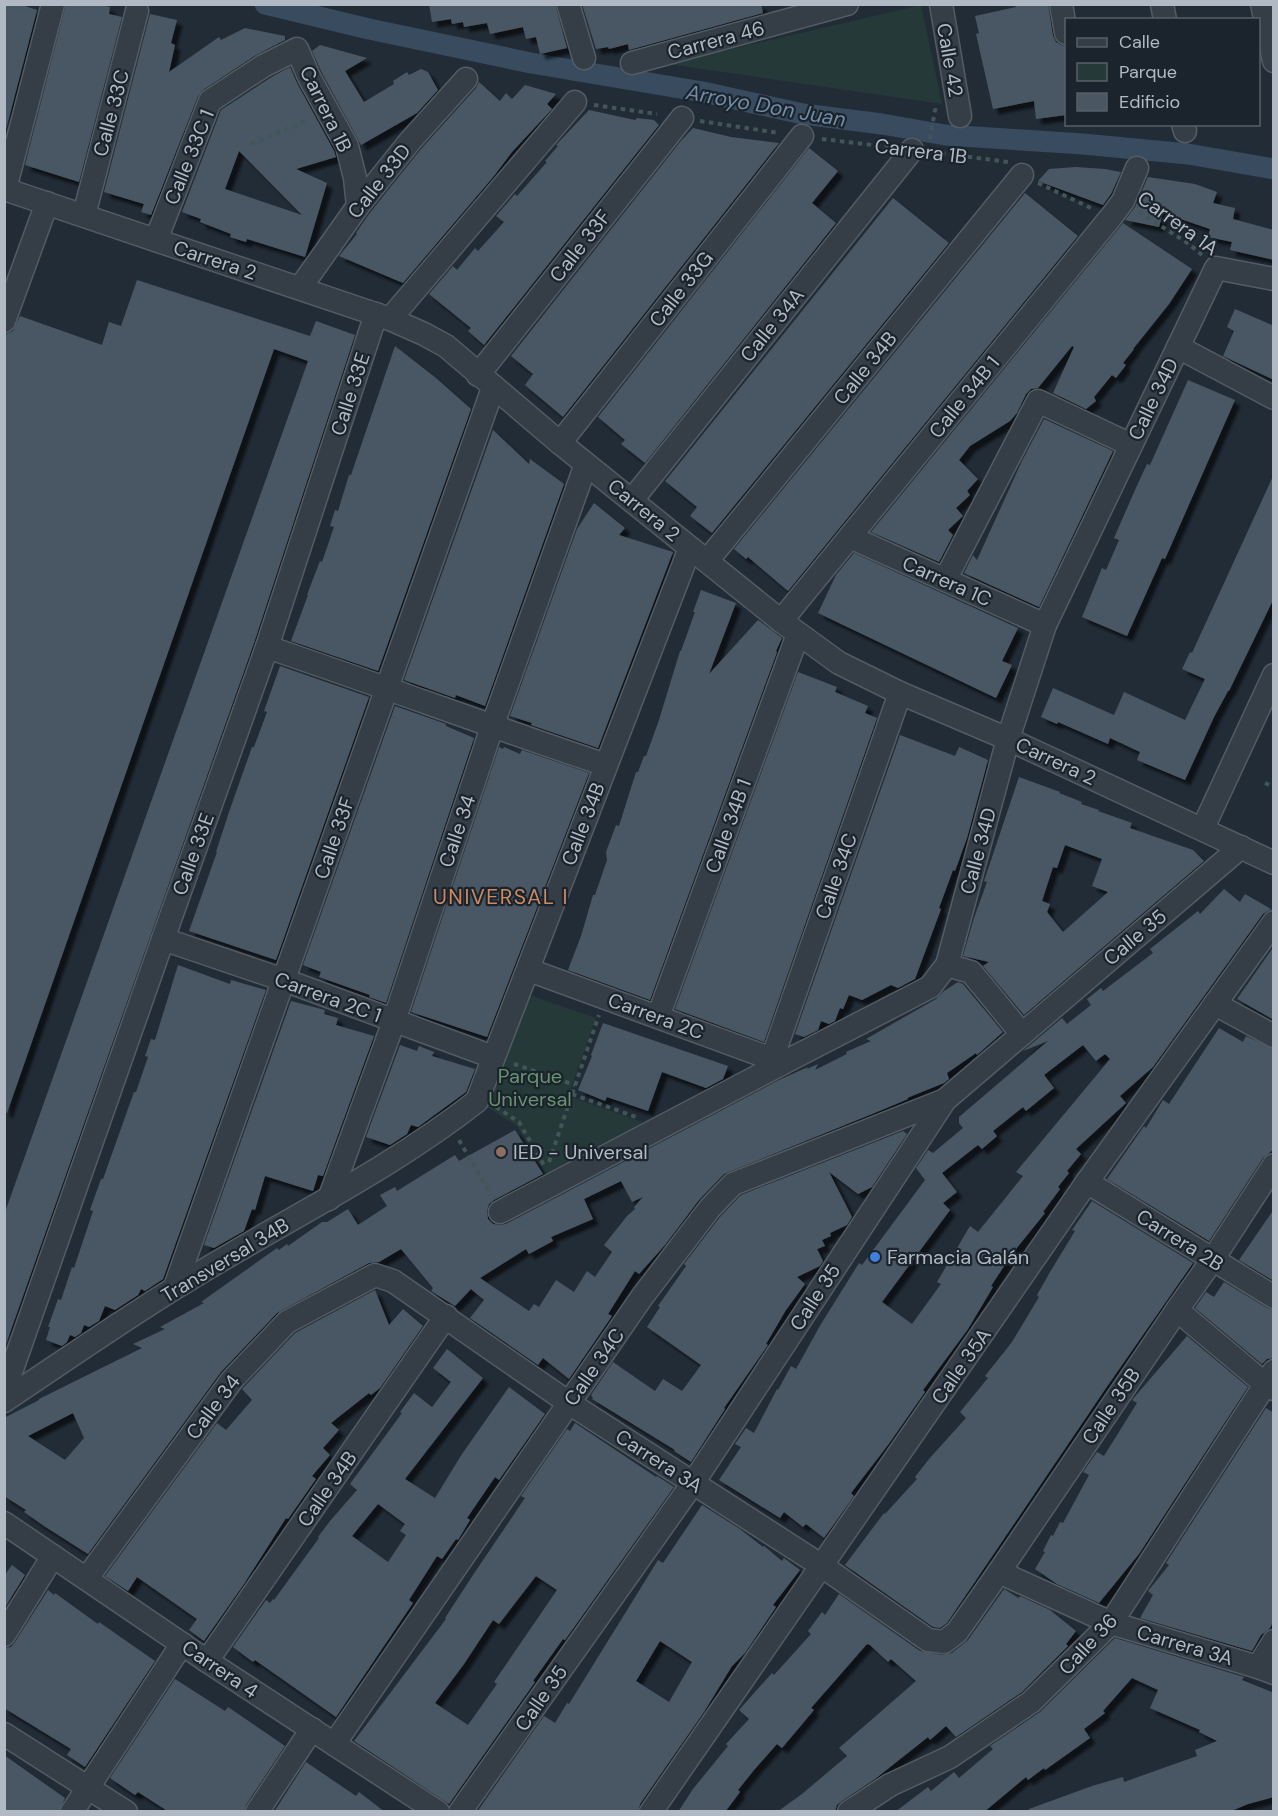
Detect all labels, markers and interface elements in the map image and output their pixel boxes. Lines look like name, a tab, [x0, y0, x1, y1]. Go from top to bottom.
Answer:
street label: Carrera 46	[665, 15, 767, 65]
legend	[1065, 18, 1260, 126]
street label: Calle 42	[931, 21, 969, 99]
text: Calle	[1119, 30, 1160, 54]
text: Parque	[1119, 60, 1177, 84]
street label: Carrera 1B	[294, 62, 358, 156]
street label: Calle 33C	[87, 67, 135, 159]
water label: Arroyo Don Juan	[683, 78, 848, 134]
text: Edificio	[1119, 90, 1180, 114]
street label: Calle 33C 1	[158, 106, 220, 208]
street label: Carrera 1B	[873, 132, 969, 170]
street label: Calle 33D	[342, 138, 416, 224]
street label: Carrera 1A	[1132, 185, 1224, 261]
street label: Calle 33F	[544, 204, 617, 288]
street label: Carrera 2	[170, 234, 260, 286]
street label: Calle 33G	[643, 246, 719, 332]
street label: Calle 34A	[734, 283, 810, 367]
street label: Calle 34B	[828, 326, 902, 410]
street label: Calle 33E	[324, 349, 376, 439]
street label: Calle 34B 1	[923, 351, 1005, 443]
street label: Calle 34D	[1122, 354, 1184, 444]
street label: Carrera 2	[602, 473, 686, 547]
street label: Carrera 1C	[898, 550, 996, 612]
street label: Carrera 2	[1011, 731, 1101, 791]
street label: Calle 34B 1	[699, 775, 757, 877]
street label: Calle 34B	[555, 779, 611, 869]
street label: Calle 34	[433, 791, 481, 871]
street label: Calle 33F	[308, 793, 360, 882]
street label: Calle 34D	[954, 805, 1002, 897]
street label: Calle 33E	[166, 809, 220, 899]
street label: Calle 34C	[809, 830, 863, 922]
district label: UNIVERSAL I	[433, 883, 569, 911]
street label: Calle 35	[1098, 903, 1172, 971]
street label: Carrera 2C 1	[271, 966, 385, 1028]
street label: Carrera 2C	[604, 987, 708, 1045]
park label: Parque Universal	[488, 1063, 572, 1112]
place label: IED - Universal	[513, 1139, 648, 1165]
marker: IED - Universal	[494, 1145, 508, 1159]
street label: Carrera 2B	[1131, 1203, 1229, 1277]
street label: Transversal 34B	[156, 1212, 294, 1308]
place label: Farmacia Galán	[887, 1244, 1029, 1270]
marker: Farmacia Galán	[868, 1250, 882, 1264]
street label: Calle 35	[784, 1259, 846, 1335]
street label: Calle 34C	[558, 1323, 630, 1411]
street label: Calle 35A	[925, 1323, 997, 1409]
street label: Calle 35B	[1076, 1363, 1146, 1449]
street label: Calle 34	[180, 1369, 246, 1445]
street label: Carrera 3A	[610, 1423, 708, 1499]
street label: Calle 34B	[291, 1446, 363, 1532]
street label: Calle 36	[1053, 1608, 1123, 1680]
street label: Carrera 3A	[1134, 1619, 1236, 1671]
street label: Carrera 4	[177, 1634, 263, 1704]
street label: Calle 35	[509, 1660, 573, 1736]

